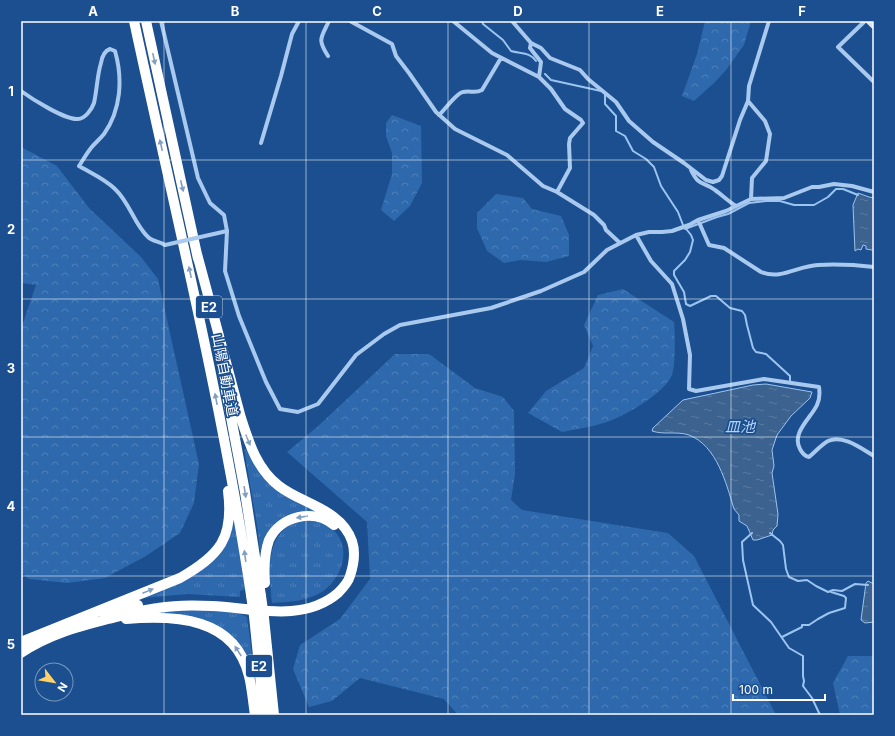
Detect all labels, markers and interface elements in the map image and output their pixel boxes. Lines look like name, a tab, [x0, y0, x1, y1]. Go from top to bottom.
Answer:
text: A	[88, 3, 98, 19]
text: B	[231, 3, 240, 19]
text: C	[372, 3, 382, 19]
text: D	[513, 3, 523, 19]
text: E	[656, 3, 664, 19]
text: F	[798, 3, 806, 19]
one-way arrow	[151, 53, 157, 65]
text: 1	[8, 83, 14, 99]
one-way arrow	[158, 139, 164, 151]
one-way arrow	[179, 180, 185, 192]
text: 2	[7, 221, 15, 237]
one-way arrow	[186, 266, 192, 278]
road number: E2	[196, 296, 222, 318]
street label: 山陽自動車道	[209, 332, 242, 418]
text: 3	[7, 360, 15, 376]
one-way arrow	[212, 393, 218, 405]
water label: 皿池	[725, 417, 757, 436]
one-way arrow	[246, 435, 252, 447]
one-way arrow	[242, 485, 248, 498]
text: 4	[7, 498, 16, 514]
one-way arrow	[295, 514, 308, 520]
one-way arrow	[242, 550, 248, 562]
one-way arrow	[142, 587, 154, 593]
text: 5	[7, 636, 15, 652]
one-way arrow	[234, 646, 242, 656]
road number: E2	[246, 655, 272, 677]
north arrow	[34, 662, 74, 702]
scale bar	[733, 676, 825, 702]
text: N	[54, 680, 71, 694]
text: 100 m	[739, 682, 773, 697]

